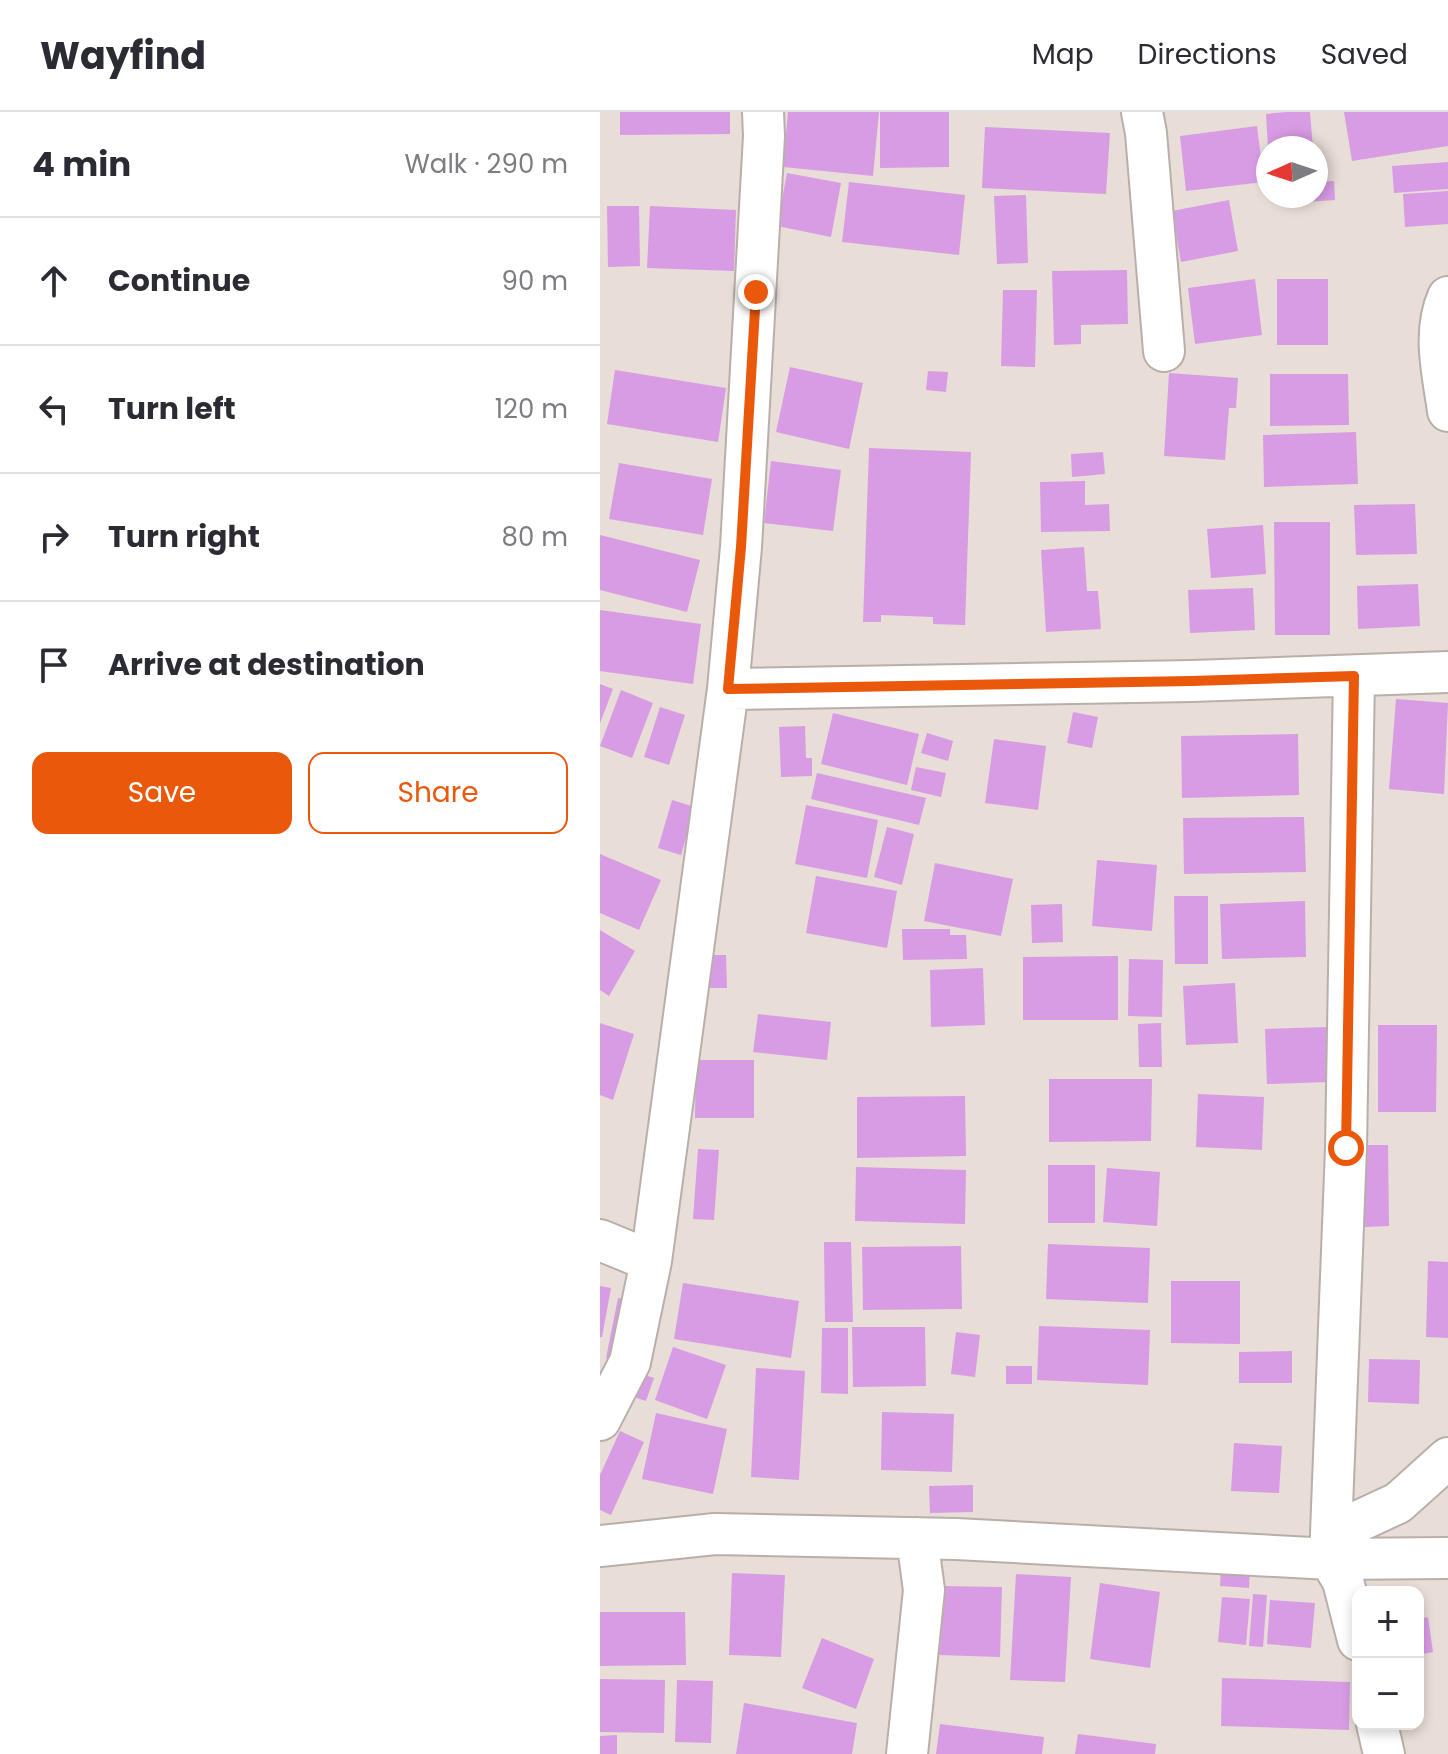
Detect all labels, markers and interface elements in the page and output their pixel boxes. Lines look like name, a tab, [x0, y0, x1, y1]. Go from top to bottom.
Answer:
text: Wayfind	[40, 29, 206, 82]
text: Map	[1032, 35, 1094, 74]
text: Directions	[1138, 35, 1277, 74]
text: Saved	[1321, 35, 1408, 74]
north arrow	[1256, 136, 1328, 208]
text: 4 min	[32, 140, 131, 188]
text: Walk · 290 m	[404, 146, 568, 182]
icon: ahead	[32, 259, 76, 303]
text: Continue	[108, 259, 250, 302]
text: 90 m	[502, 263, 568, 299]
route end	[738, 274, 774, 310]
icon: left	[32, 387, 76, 431]
text: Turn left	[108, 387, 236, 430]
text: 120 m	[495, 391, 568, 427]
icon: right	[32, 515, 76, 559]
text: Turn right	[108, 515, 260, 558]
text: 80 m	[502, 519, 568, 555]
icon: arrive	[32, 643, 76, 687]
text: Arrive at destination	[108, 643, 425, 686]
button: Save	[32, 752, 292, 834]
button: Share	[308, 752, 568, 834]
route start	[1328, 1130, 1364, 1166]
map controls	[1352, 1586, 1424, 1730]
button: +	[1352, 1586, 1424, 1658]
button: −	[1352, 1658, 1424, 1730]

